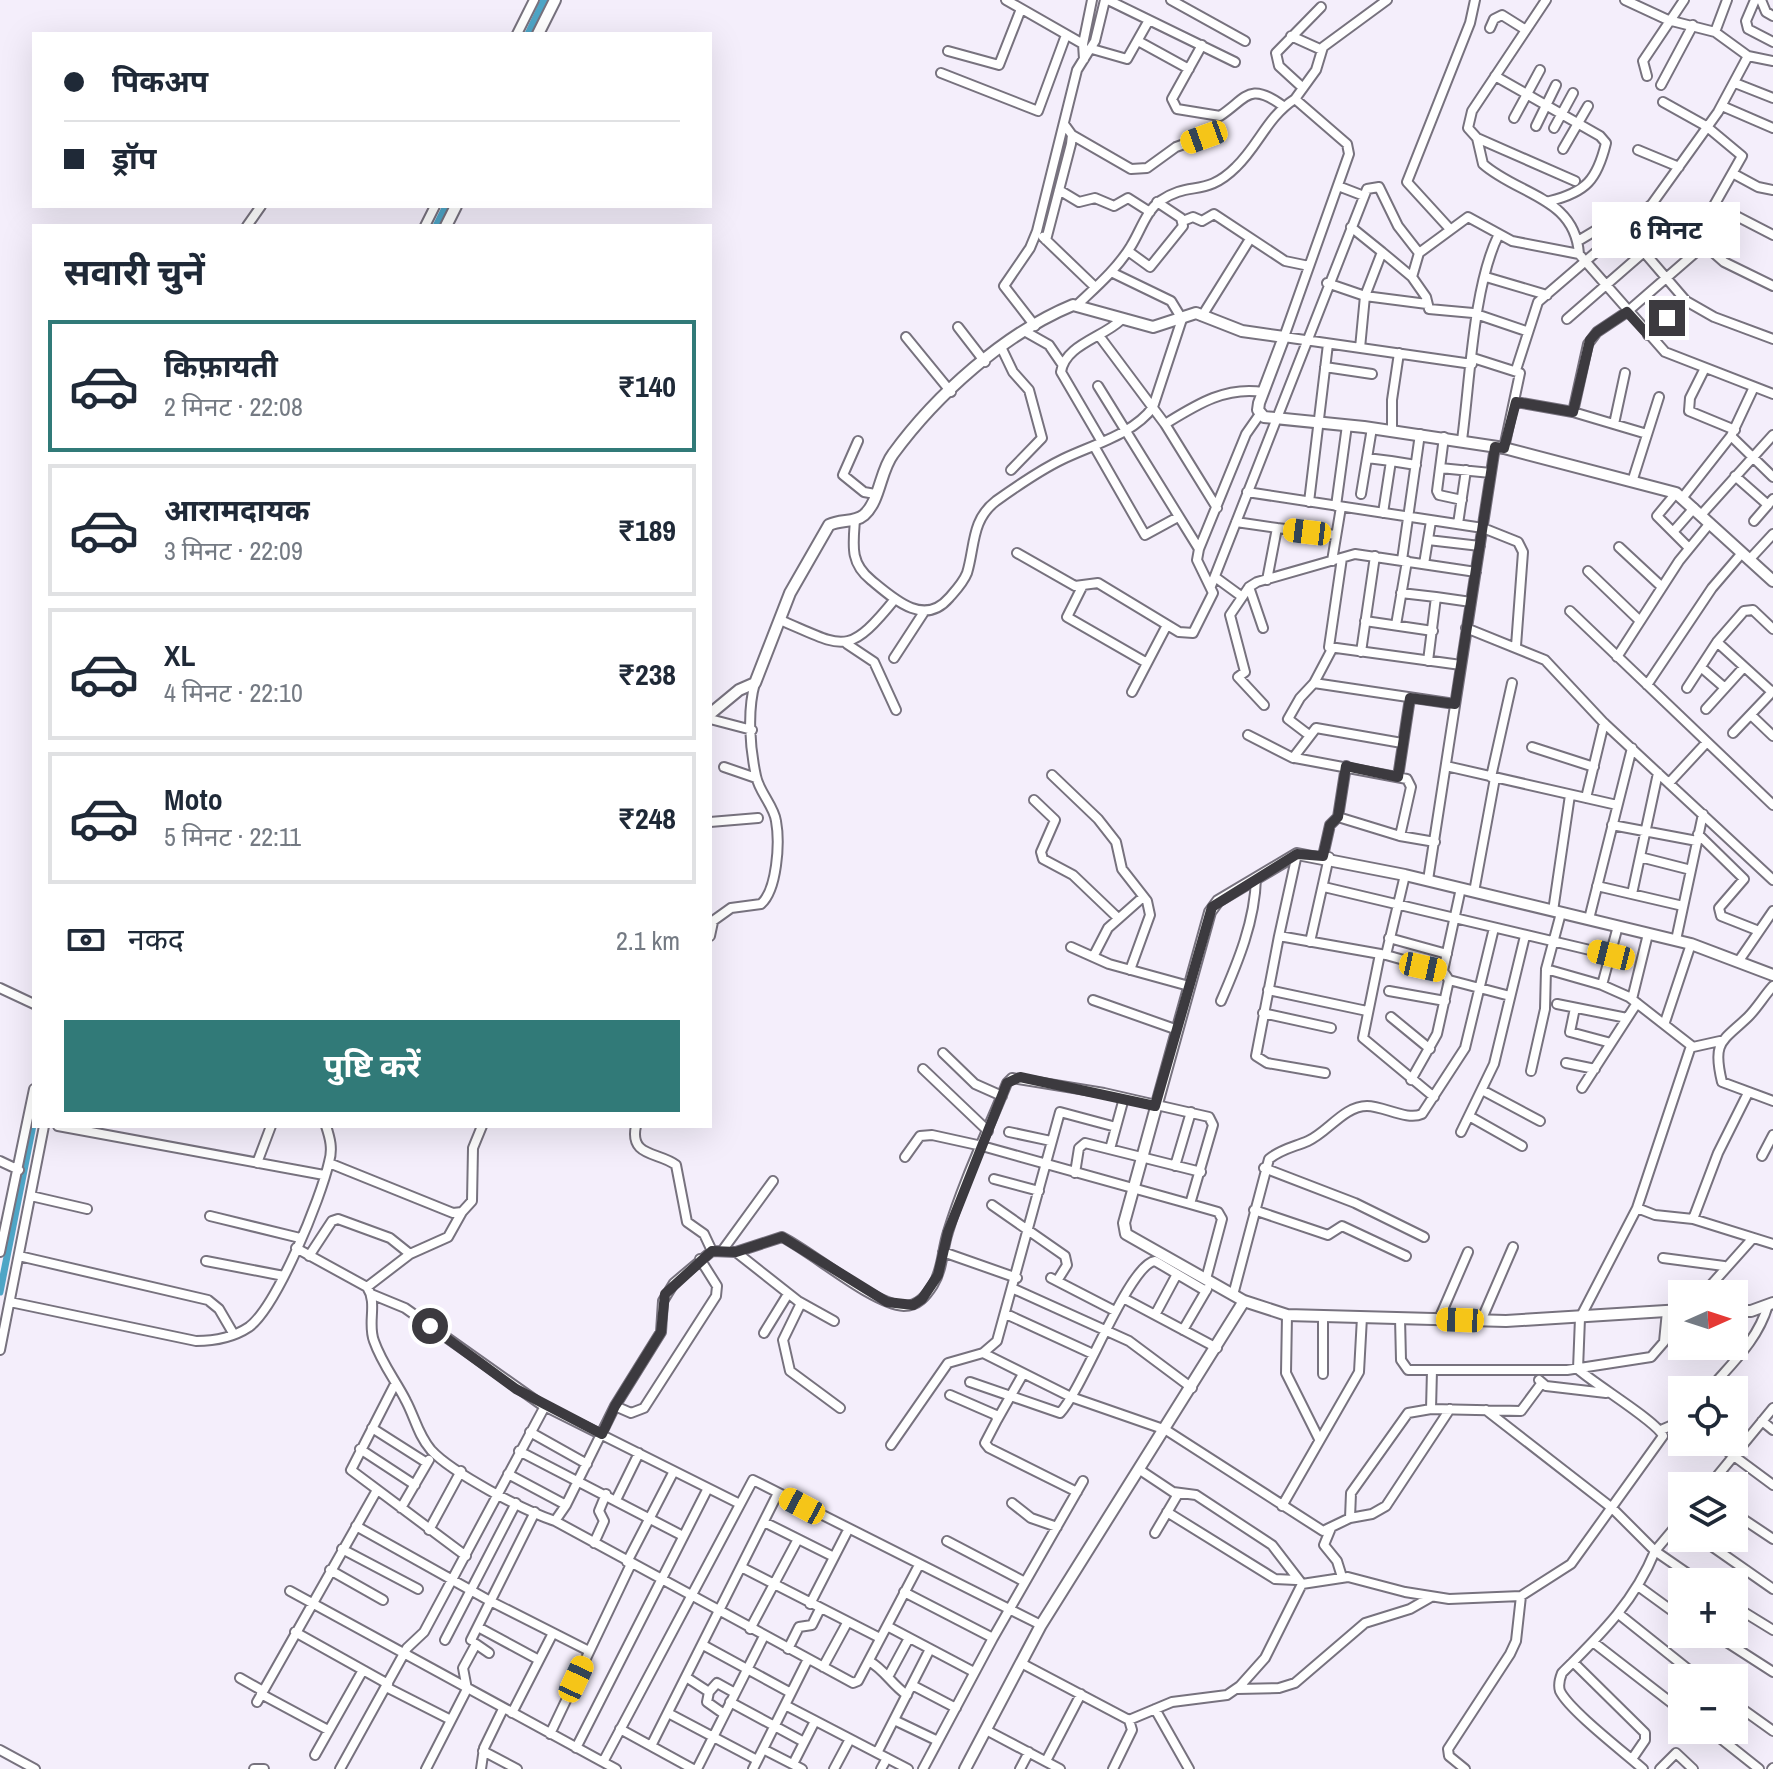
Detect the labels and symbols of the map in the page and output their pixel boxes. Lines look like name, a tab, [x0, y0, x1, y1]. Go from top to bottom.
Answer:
car	[1177, 118, 1231, 156]
callout: 6 मिनट	[1593, 202, 1741, 258]
route end	[1649, 300, 1685, 336]
car	[1282, 517, 1332, 547]
car	[1585, 938, 1637, 972]
car	[1397, 950, 1449, 984]
north arrow	[1668, 1280, 1748, 1360]
car	[1436, 1307, 1484, 1333]
route start	[412, 1308, 448, 1344]
car	[775, 1484, 829, 1528]
car	[555, 1652, 597, 1706]

